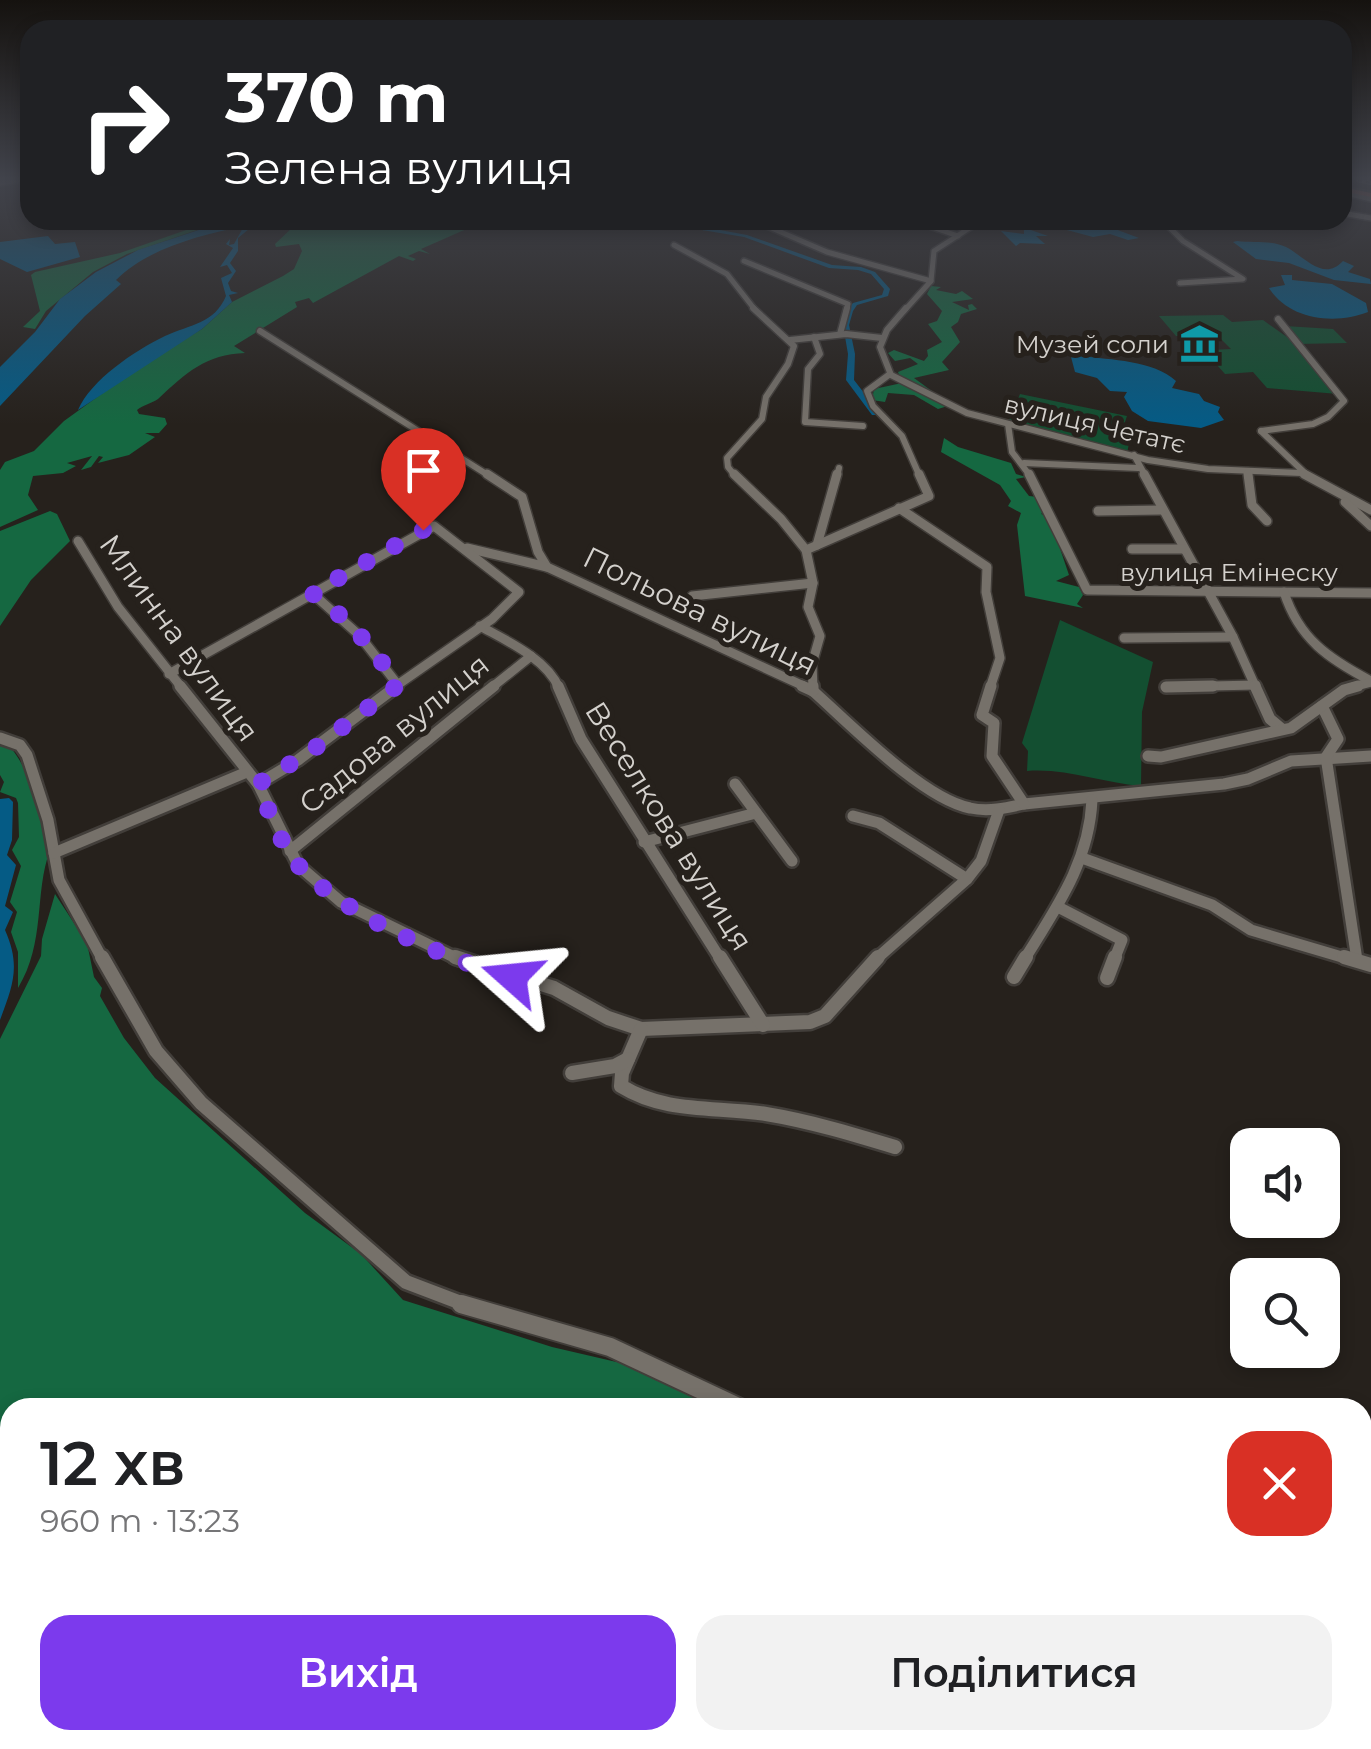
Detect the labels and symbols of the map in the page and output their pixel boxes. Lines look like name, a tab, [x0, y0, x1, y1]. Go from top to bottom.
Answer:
museum icon: Музей соли	[1178, 323, 1220, 365]
place label: Музей соли	[1016, 329, 1169, 359]
street label: вулиця Четатє	[1001, 389, 1189, 459]
pin	[381, 428, 466, 531]
street label: Млинна вулиця	[91, 527, 267, 749]
street label: Польова вулиця	[577, 539, 823, 683]
street label: вулиця Емінеску	[1120, 557, 1338, 587]
street label: Садова вулиця	[292, 646, 496, 822]
street label: Веселкова вулиця	[577, 695, 761, 957]
position arrow	[460, 925, 564, 1029]

